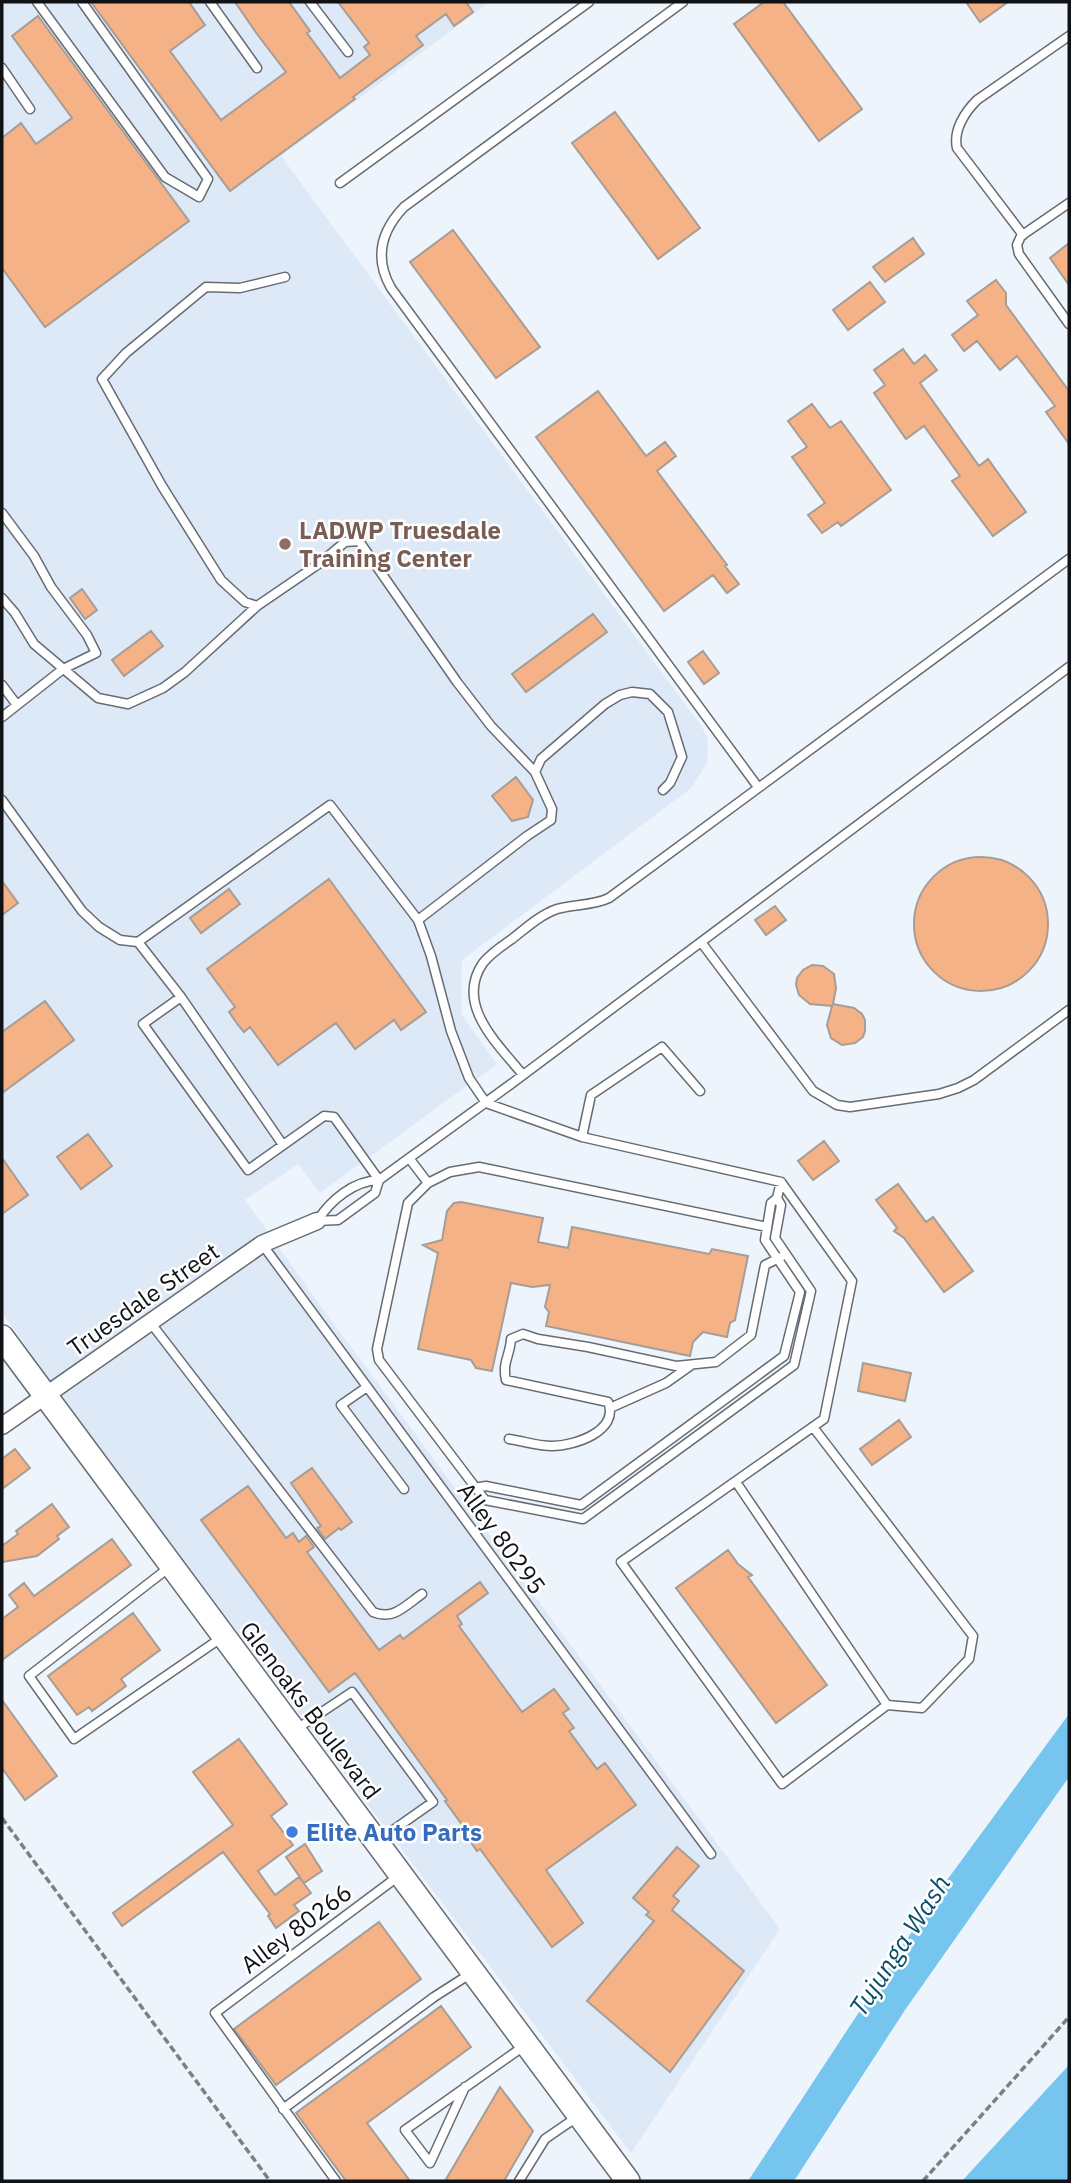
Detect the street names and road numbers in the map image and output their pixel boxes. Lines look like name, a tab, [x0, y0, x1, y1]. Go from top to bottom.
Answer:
street label: Truesdale Street	[61, 1235, 225, 1363]
street label: Alley 80295	[451, 1476, 553, 1600]
street label: Glenoaks Boulevard	[233, 1614, 389, 1806]
street label: Alley 80266	[234, 1876, 358, 1980]

